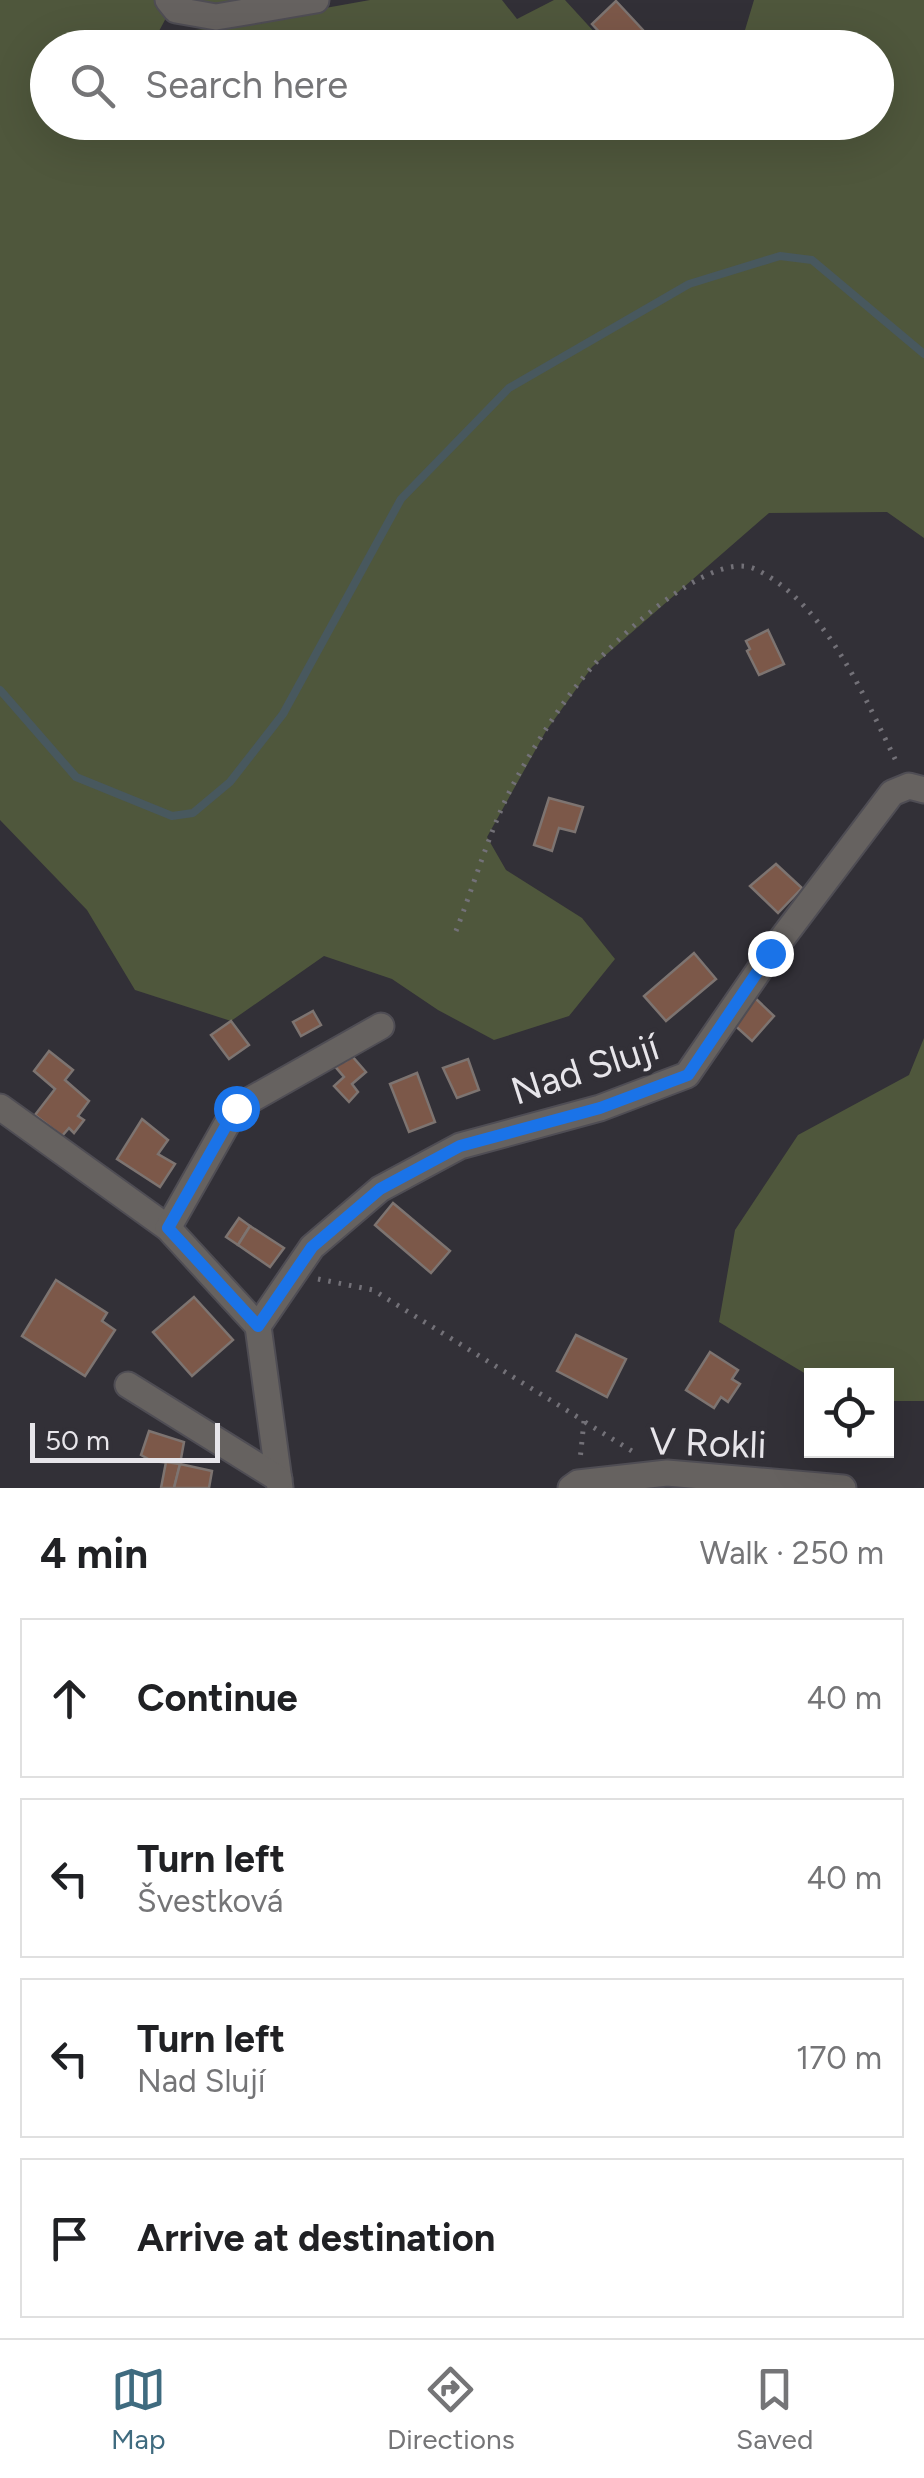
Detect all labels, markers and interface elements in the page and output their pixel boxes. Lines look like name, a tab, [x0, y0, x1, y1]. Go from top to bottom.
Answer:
search box	[30, 30, 894, 140]
icon: search	[65, 58, 120, 113]
text: Search here	[145, 62, 348, 108]
route end	[748, 931, 794, 977]
street label: Nad Slují	[505, 1023, 667, 1114]
route start	[214, 1086, 260, 1132]
map controls	[804, 1368, 894, 1458]
button: locate	[804, 1368, 894, 1458]
scale bar	[30, 1418, 220, 1462]
street label: V Rokli	[649, 1418, 767, 1468]
text: 50 m	[45, 1423, 110, 1457]
text: 4 min	[40, 1528, 148, 1579]
text: Walk · 250 m	[700, 1534, 884, 1572]
icon: ahead	[42, 1671, 97, 1726]
text: Continue	[137, 1675, 298, 1721]
text: 40 m	[806, 1679, 882, 1717]
text: Turn left	[137, 1836, 285, 1882]
icon: left	[42, 1851, 97, 1906]
text: 40 m	[806, 1859, 882, 1897]
text: Švestková	[137, 1882, 283, 1920]
text: Turn left	[137, 2016, 285, 2062]
icon: left	[42, 2031, 97, 2086]
text: 170 m	[796, 2039, 882, 2077]
text: Nad Slují	[137, 2062, 265, 2100]
icon: arrive	[42, 2211, 97, 2266]
text: Arrive at destination	[137, 2215, 495, 2261]
tab: Map	[111, 2362, 166, 2456]
tab: Directions	[387, 2362, 515, 2456]
tab: Saved	[736, 2362, 813, 2456]

